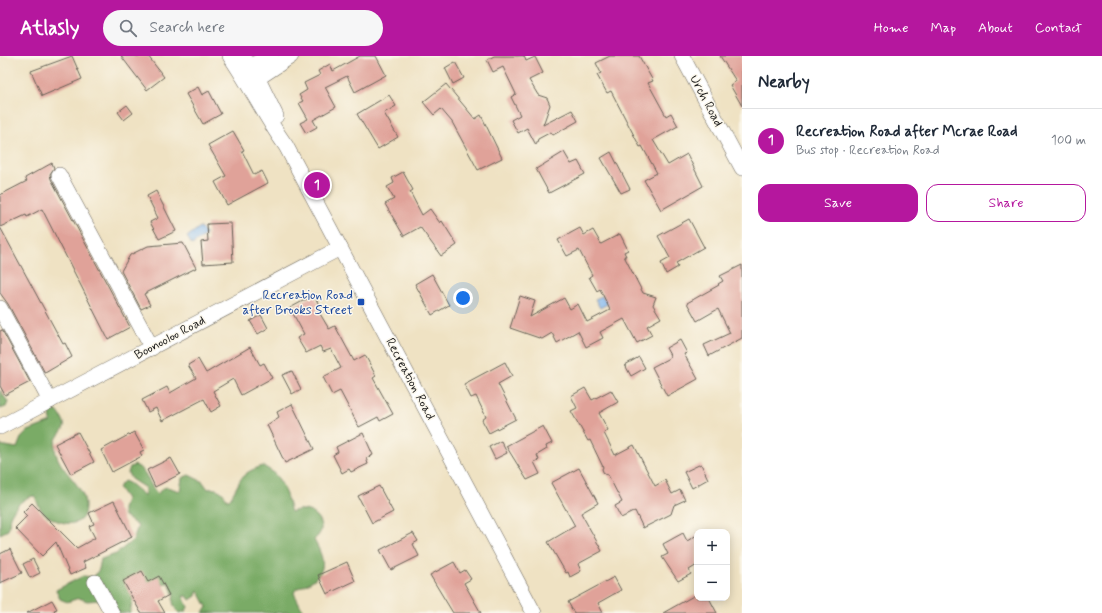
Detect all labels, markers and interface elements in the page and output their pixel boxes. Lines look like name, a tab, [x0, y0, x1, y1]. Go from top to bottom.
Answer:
search box	[103, 10, 383, 46]
text: Atlasly	[20, 16, 79, 41]
icon: search	[117, 17, 139, 39]
text: Search here	[149, 18, 225, 38]
text: Home	[874, 19, 908, 37]
text: Map	[930, 19, 956, 37]
text: About	[978, 19, 1013, 37]
text: Contact	[1035, 19, 1082, 37]
text: Nearby	[758, 71, 810, 93]
street label: Urch Road	[685, 72, 727, 130]
text: Recreation Road after Mcrae Road	[796, 122, 1018, 142]
text: 1	[768, 132, 774, 149]
text: 100 m	[1051, 132, 1086, 149]
text: Bus stop · Recreation Road	[796, 142, 940, 159]
pin: 1	[304, 170, 330, 200]
button: Save	[758, 184, 918, 222]
button: Share	[926, 184, 1086, 222]
place label: Recreation Road after Brooks Street	[242, 287, 353, 319]
your location	[453, 288, 473, 308]
marker: Recreation Road after Brooks Street	[356, 297, 366, 307]
street label: Boonooloo Road	[132, 312, 208, 364]
street label: Recreation Road	[381, 335, 439, 423]
map controls	[694, 529, 730, 601]
button: +	[694, 529, 730, 565]
button: −	[694, 565, 730, 601]

